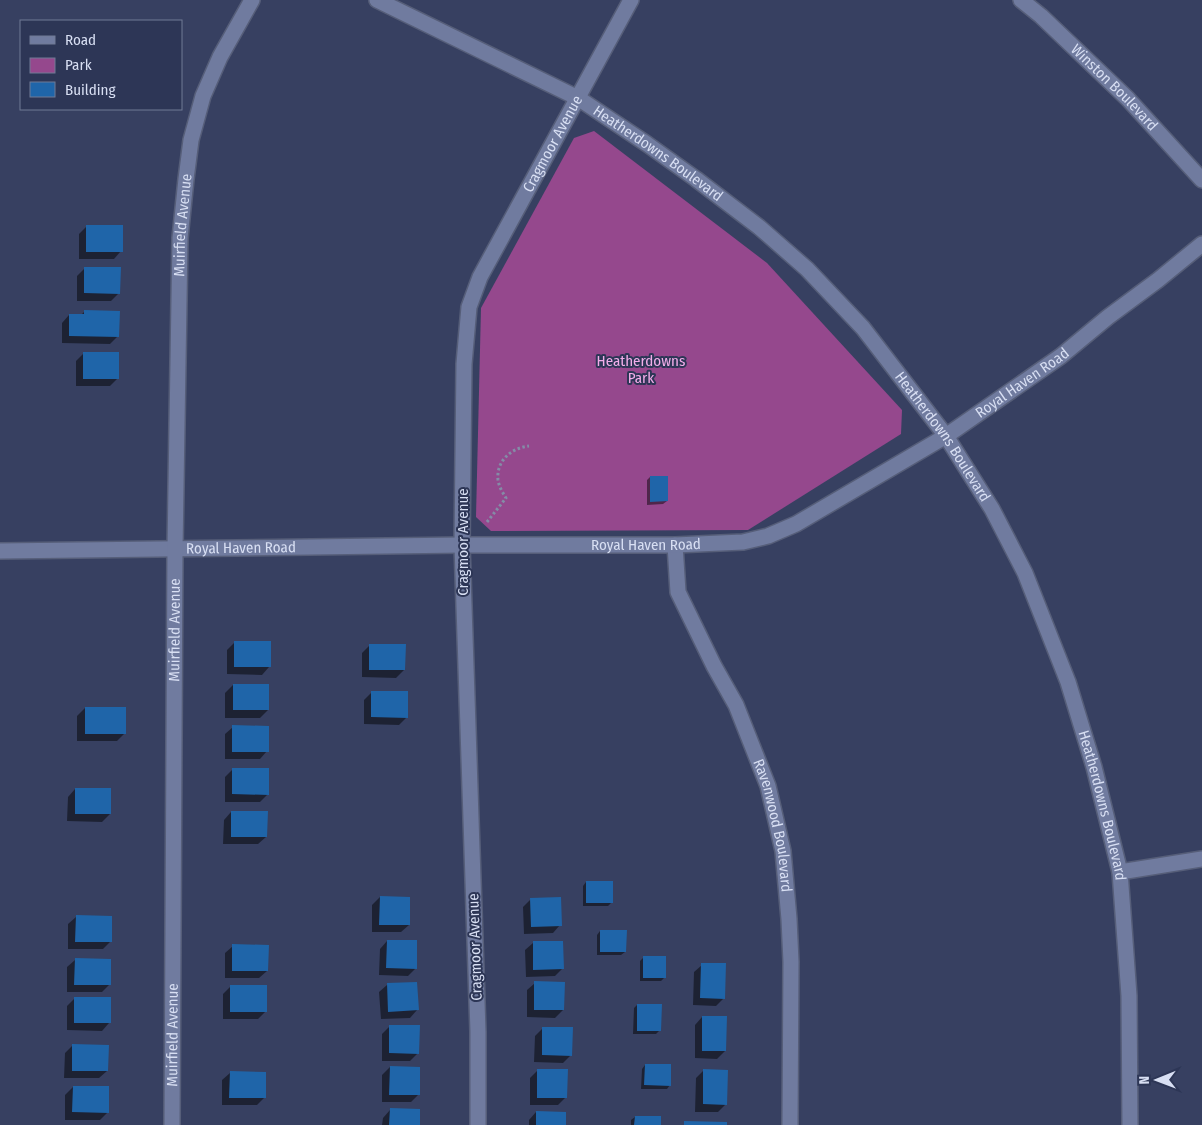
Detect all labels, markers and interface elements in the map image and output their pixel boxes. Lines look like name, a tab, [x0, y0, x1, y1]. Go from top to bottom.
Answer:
legend	[20, 20, 182, 110]
text: Road	[65, 31, 96, 49]
street label: Winston Boulevard	[1067, 40, 1161, 134]
text: Park	[65, 56, 92, 74]
text: Building	[65, 81, 116, 99]
street label: Cragmoor Avenue	[519, 92, 586, 196]
street label: Heatherdowns Boulevard	[590, 102, 726, 205]
street label: Muirfield Avenue	[170, 173, 196, 277]
street label: Royal Haven Road	[972, 344, 1073, 422]
park label: Heatherdowns Park	[597, 352, 685, 387]
street label: Heatherdowns Boulevard	[891, 368, 994, 505]
street label: Cragmoor Avenue	[454, 488, 472, 596]
street label: Royal Haven Road	[591, 535, 701, 554]
street label: Royal Haven Road	[186, 538, 296, 558]
street label: Muirfield Avenue	[165, 578, 184, 682]
street label: Heatherdowns Boulevard	[1074, 728, 1130, 881]
street label: Ravenwood Boulevard	[749, 756, 796, 893]
street label: Cragmoor Avenue	[464, 893, 486, 1001]
street label: Muirfield Avenue	[163, 983, 182, 1087]
north arrow	[1132, 1055, 1182, 1105]
text: N	[1136, 1076, 1153, 1085]

